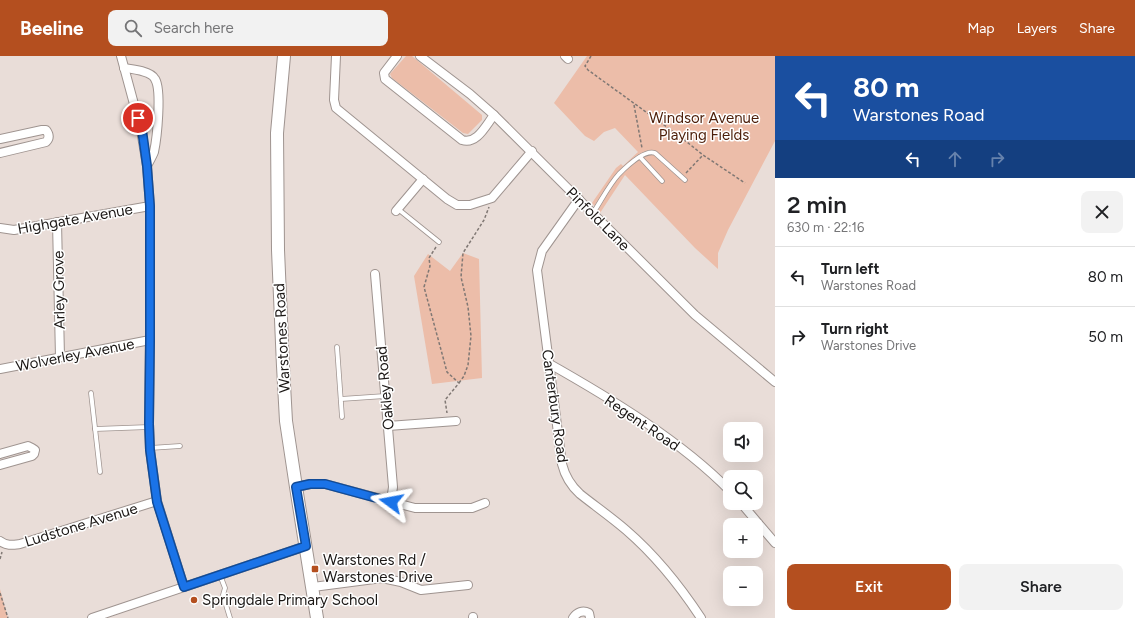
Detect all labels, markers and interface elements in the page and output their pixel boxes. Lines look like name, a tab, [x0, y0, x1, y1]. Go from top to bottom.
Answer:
search box	[108, 10, 388, 46]
text: Beeline	[20, 17, 84, 40]
icon: search	[122, 17, 144, 39]
text: Search here	[154, 19, 234, 37]
text: Map	[967, 20, 995, 37]
text: Layers	[1017, 20, 1057, 37]
text: Share	[1079, 20, 1115, 37]
text: 80 m	[853, 70, 919, 104]
icon: left	[787, 72, 839, 124]
pin	[121, 101, 155, 135]
text: Warstones Road	[853, 104, 985, 126]
icon: arrive	[127, 107, 149, 129]
park label: Windsor Avenue Playing Fields	[649, 109, 759, 144]
icon: left	[902, 148, 924, 170]
icon: ahead	[944, 148, 966, 170]
icon: right	[986, 148, 1008, 170]
street label: Pinfold Lane	[562, 183, 634, 255]
text: 2 min	[787, 190, 847, 219]
button: close	[1081, 191, 1123, 233]
street label: Highgate Avenue	[16, 200, 134, 238]
text: 630 m · 22:16	[787, 220, 864, 235]
street label: Arley Grove	[49, 250, 69, 330]
text: Turn left	[821, 260, 879, 278]
icon: left	[787, 266, 809, 288]
text: 80 m	[1088, 268, 1123, 286]
text: Warstones Road	[821, 278, 916, 293]
street label: Warstones Road	[270, 283, 294, 393]
text: Turn right	[821, 320, 889, 338]
icon: right	[787, 326, 809, 348]
text: 50 m	[1088, 328, 1123, 346]
street label: Wolverley Avenue	[14, 335, 136, 375]
text: Warstones Drive	[821, 338, 916, 353]
street label: Oakley Road	[372, 345, 398, 431]
street label: Canterbury Road	[538, 348, 572, 464]
street label: Regent Road	[601, 391, 683, 455]
map controls	[723, 422, 763, 606]
button: sound	[723, 422, 763, 462]
button: search	[723, 470, 763, 510]
position arrow	[370, 481, 412, 523]
street label: Ludstone Avenue	[22, 499, 140, 551]
button: +	[723, 518, 763, 558]
place label: Warstones Rd / Warstones Drive	[323, 551, 433, 586]
marker: Warstones Rd / Warstones Drive	[310, 564, 320, 574]
button: Exit	[787, 564, 951, 610]
button: Share	[959, 564, 1123, 610]
button: −	[723, 566, 763, 606]
place label: Springdale Primary School	[202, 591, 378, 609]
marker: Springdale Primary School	[189, 595, 199, 605]

